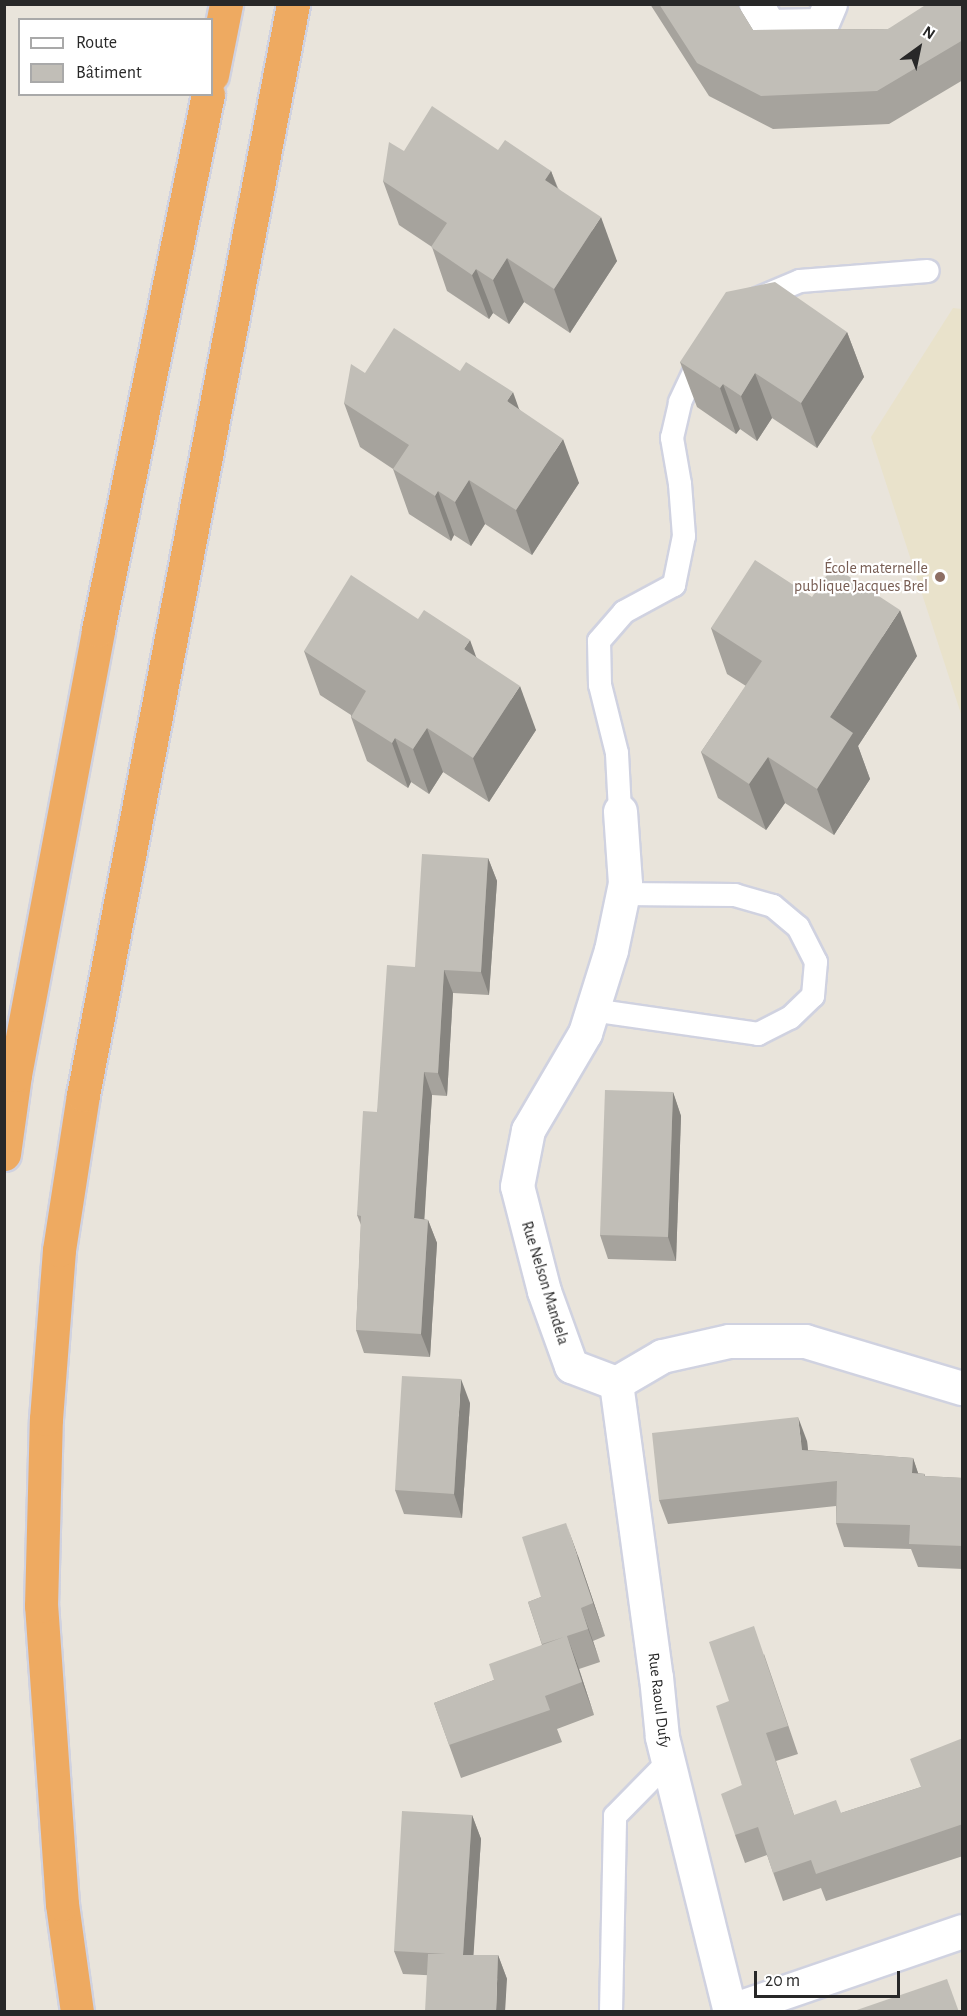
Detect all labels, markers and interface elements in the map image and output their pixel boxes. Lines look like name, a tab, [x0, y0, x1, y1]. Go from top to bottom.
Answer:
legend	[18, 18, 213, 96]
north arrow	[889, 18, 949, 78]
text: N	[920, 23, 938, 43]
text: Route	[76, 34, 117, 52]
text: Bâtiment	[76, 64, 142, 82]
place label: École maternelle publique Jacques Brel	[794, 558, 928, 596]
marker: École maternelle publique Jacques Brel	[933, 570, 947, 584]
street label: Rue Nelson Mandela	[517, 1219, 573, 1347]
street label: Rue Raoul Dufy	[644, 1651, 674, 1749]
scale bar	[757, 1959, 902, 1997]
text: 20 m	[765, 1972, 800, 1990]

